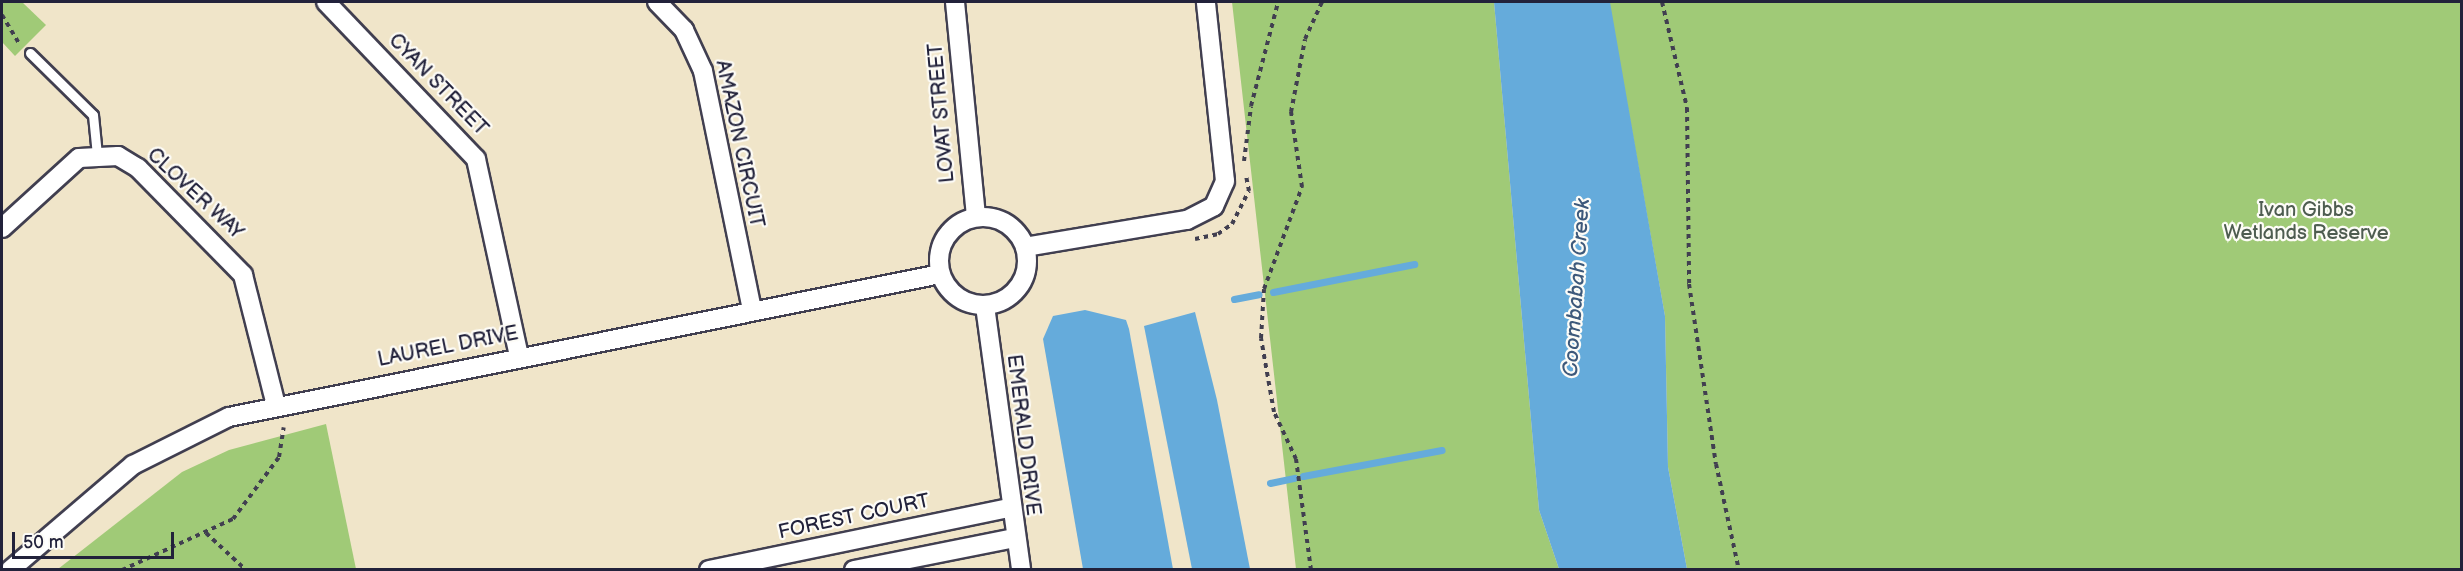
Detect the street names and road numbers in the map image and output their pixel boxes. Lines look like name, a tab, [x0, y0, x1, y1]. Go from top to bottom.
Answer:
street label: CYAN STREET	[383, 29, 493, 141]
street label: LOVAT STREET	[924, 42, 960, 184]
street label: AMAZON CIRCUIT	[710, 58, 768, 230]
street label: CLOVER WAY	[142, 143, 248, 245]
street label: LAUREL DRIVE	[376, 322, 520, 372]
street label: EMERALD DRIVE	[1001, 353, 1045, 517]
street label: FOREST COURT	[776, 489, 932, 545]

